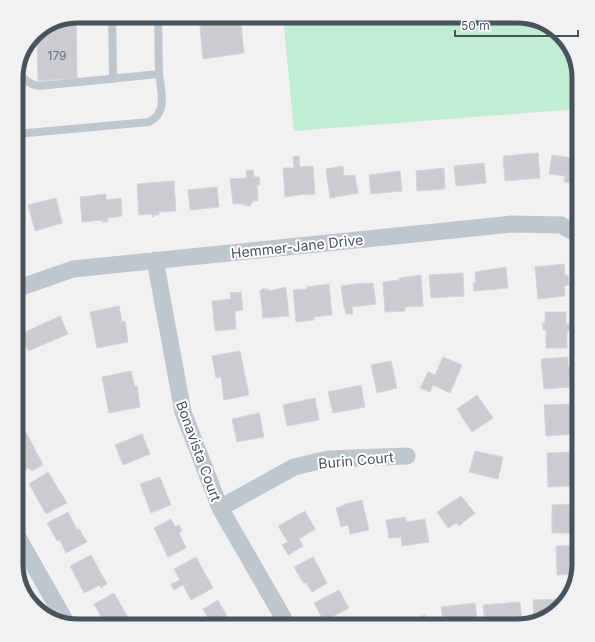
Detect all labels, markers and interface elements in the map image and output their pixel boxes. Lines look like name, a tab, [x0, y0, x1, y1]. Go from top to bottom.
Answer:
scale bar	[455, 12, 578, 38]
text: 50 m	[461, 18, 490, 33]
house number: 179	[48, 48, 67, 63]
street label: Hemmer-Jane Drive	[230, 231, 364, 261]
street label: Bonavista Court	[173, 399, 225, 504]
street label: Burin Court	[318, 448, 395, 472]

